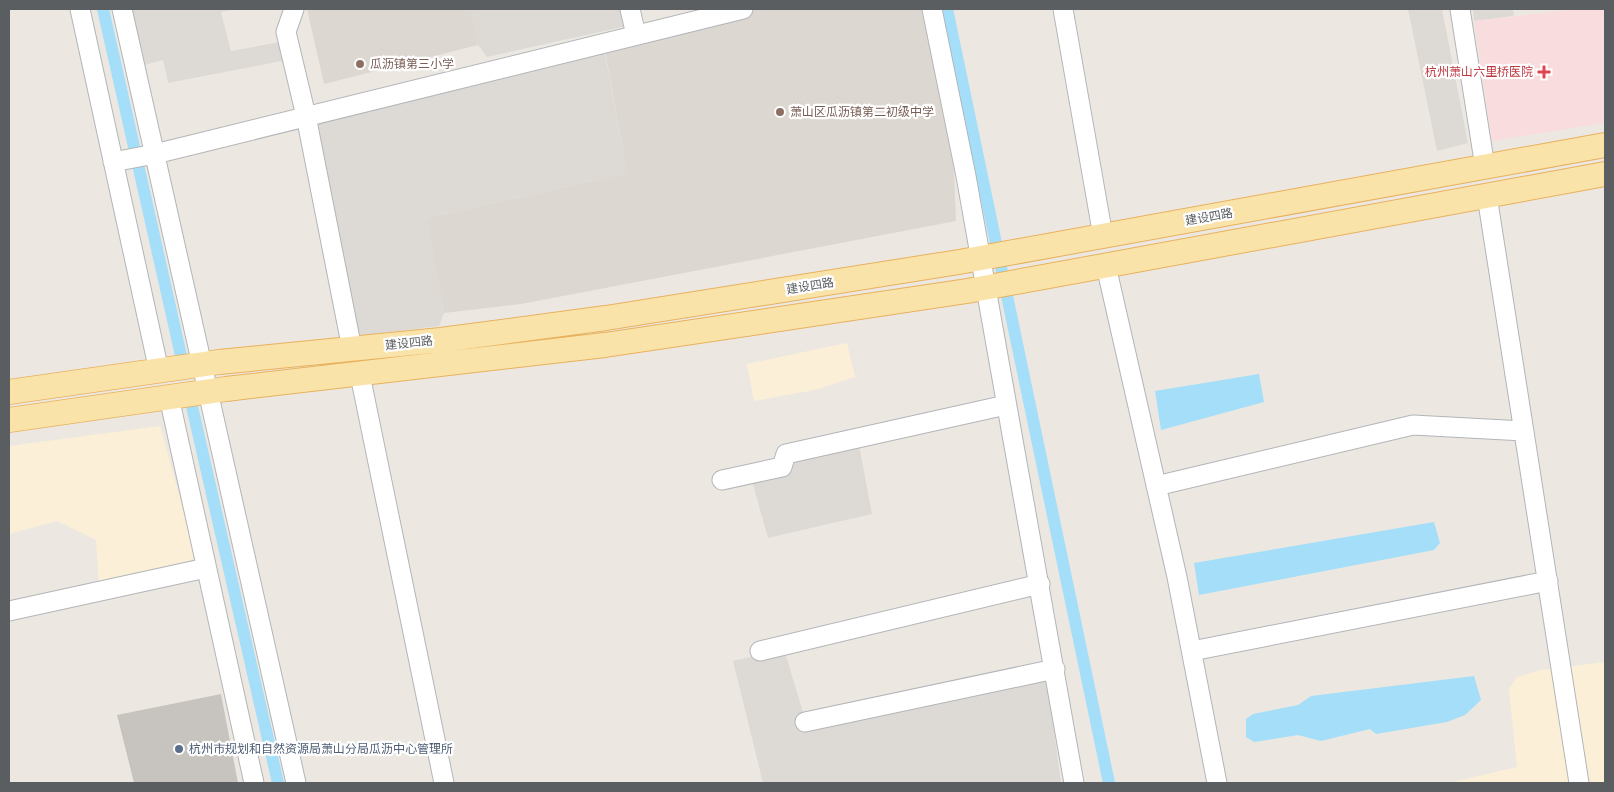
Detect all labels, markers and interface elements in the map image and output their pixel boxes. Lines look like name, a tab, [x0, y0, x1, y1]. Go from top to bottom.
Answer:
place label: 瓜沥镇第三小学	[370, 57, 454, 71]
marker: 瓜沥镇第三小学	[354, 58, 366, 70]
place label: 杭州萧山六里桥医院	[1425, 65, 1533, 79]
marker: 杭州萧山六里桥医院	[1537, 65, 1551, 79]
place label: 萧山区瓜沥镇第二初级中学	[790, 105, 934, 119]
marker: 萧山区瓜沥镇第二初级中学	[774, 106, 786, 118]
street label: 建设四路	[1184, 206, 1234, 228]
street label: 建设四路	[785, 275, 835, 297]
street label: 建设四路	[384, 334, 434, 352]
place label: 杭州市规划和自然资源局萧山分局瓜沥中心管理所	[189, 742, 453, 756]
marker: 杭州市规划和自然资源局萧山分局瓜沥中心管理所	[173, 743, 185, 755]

